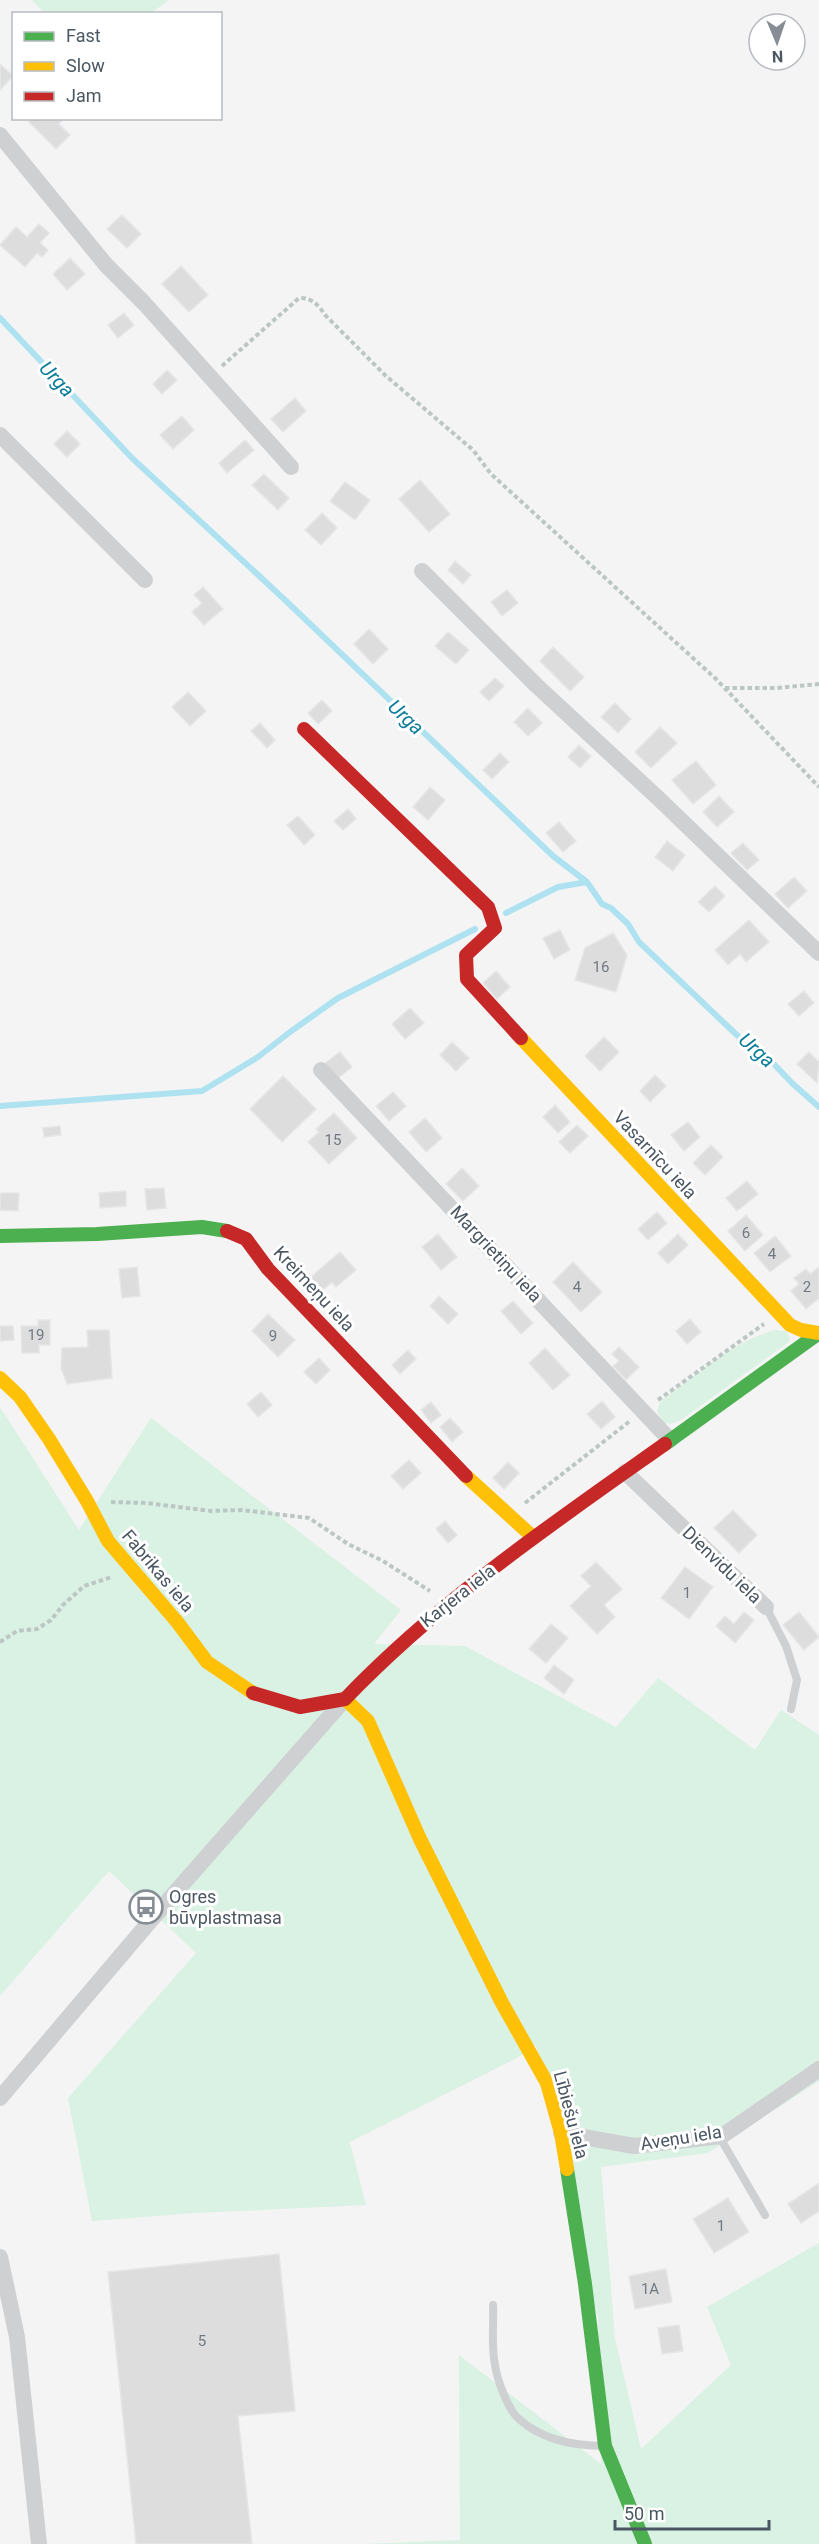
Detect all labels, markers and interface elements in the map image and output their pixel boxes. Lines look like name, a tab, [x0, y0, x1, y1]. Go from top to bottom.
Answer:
legend	[12, 12, 222, 120]
north arrow	[747, 12, 807, 72]
text: Fast	[66, 25, 101, 46]
text: N	[772, 47, 783, 66]
text: Slow	[66, 55, 105, 76]
text: Jam	[66, 85, 102, 106]
water label: Urga	[34, 356, 80, 402]
water label: Urga	[383, 694, 429, 740]
house number: 16	[593, 958, 609, 976]
water label: Urga	[734, 1028, 780, 1072]
street label: Vasarnīcu iela	[609, 1106, 701, 1203]
house number: 15	[325, 1131, 341, 1149]
street label: Margrietiņu iela	[446, 1201, 546, 1307]
house number: 6	[742, 1224, 750, 1242]
street label: Kreimeņu iela	[269, 1242, 359, 1336]
house number: 4	[768, 1245, 777, 1263]
house number: 4	[573, 1278, 582, 1296]
house number: 2	[803, 1278, 811, 1296]
house number: 19	[28, 1326, 44, 1344]
house number: 9	[269, 1327, 277, 1345]
street label: Dienvidu iela	[679, 1522, 766, 1607]
street label: Fabrikas iela	[118, 1525, 199, 1616]
street label: Karjera iela	[416, 1560, 499, 1631]
house number: 1	[683, 1584, 691, 1602]
place label: Ogres būvplastmasa	[169, 1886, 282, 1928]
bus stop icon: Ogres būvplastmasa	[128, 1889, 164, 1925]
street label: Lībiešu iela	[550, 2069, 593, 2161]
street label: Aveņu iela	[639, 2121, 723, 2155]
house number: 1	[717, 2217, 725, 2235]
house number: 1A	[641, 2280, 659, 2298]
house number: 5	[198, 2332, 206, 2350]
scale bar	[615, 2493, 770, 2531]
text: 50 m	[624, 2503, 664, 2524]

